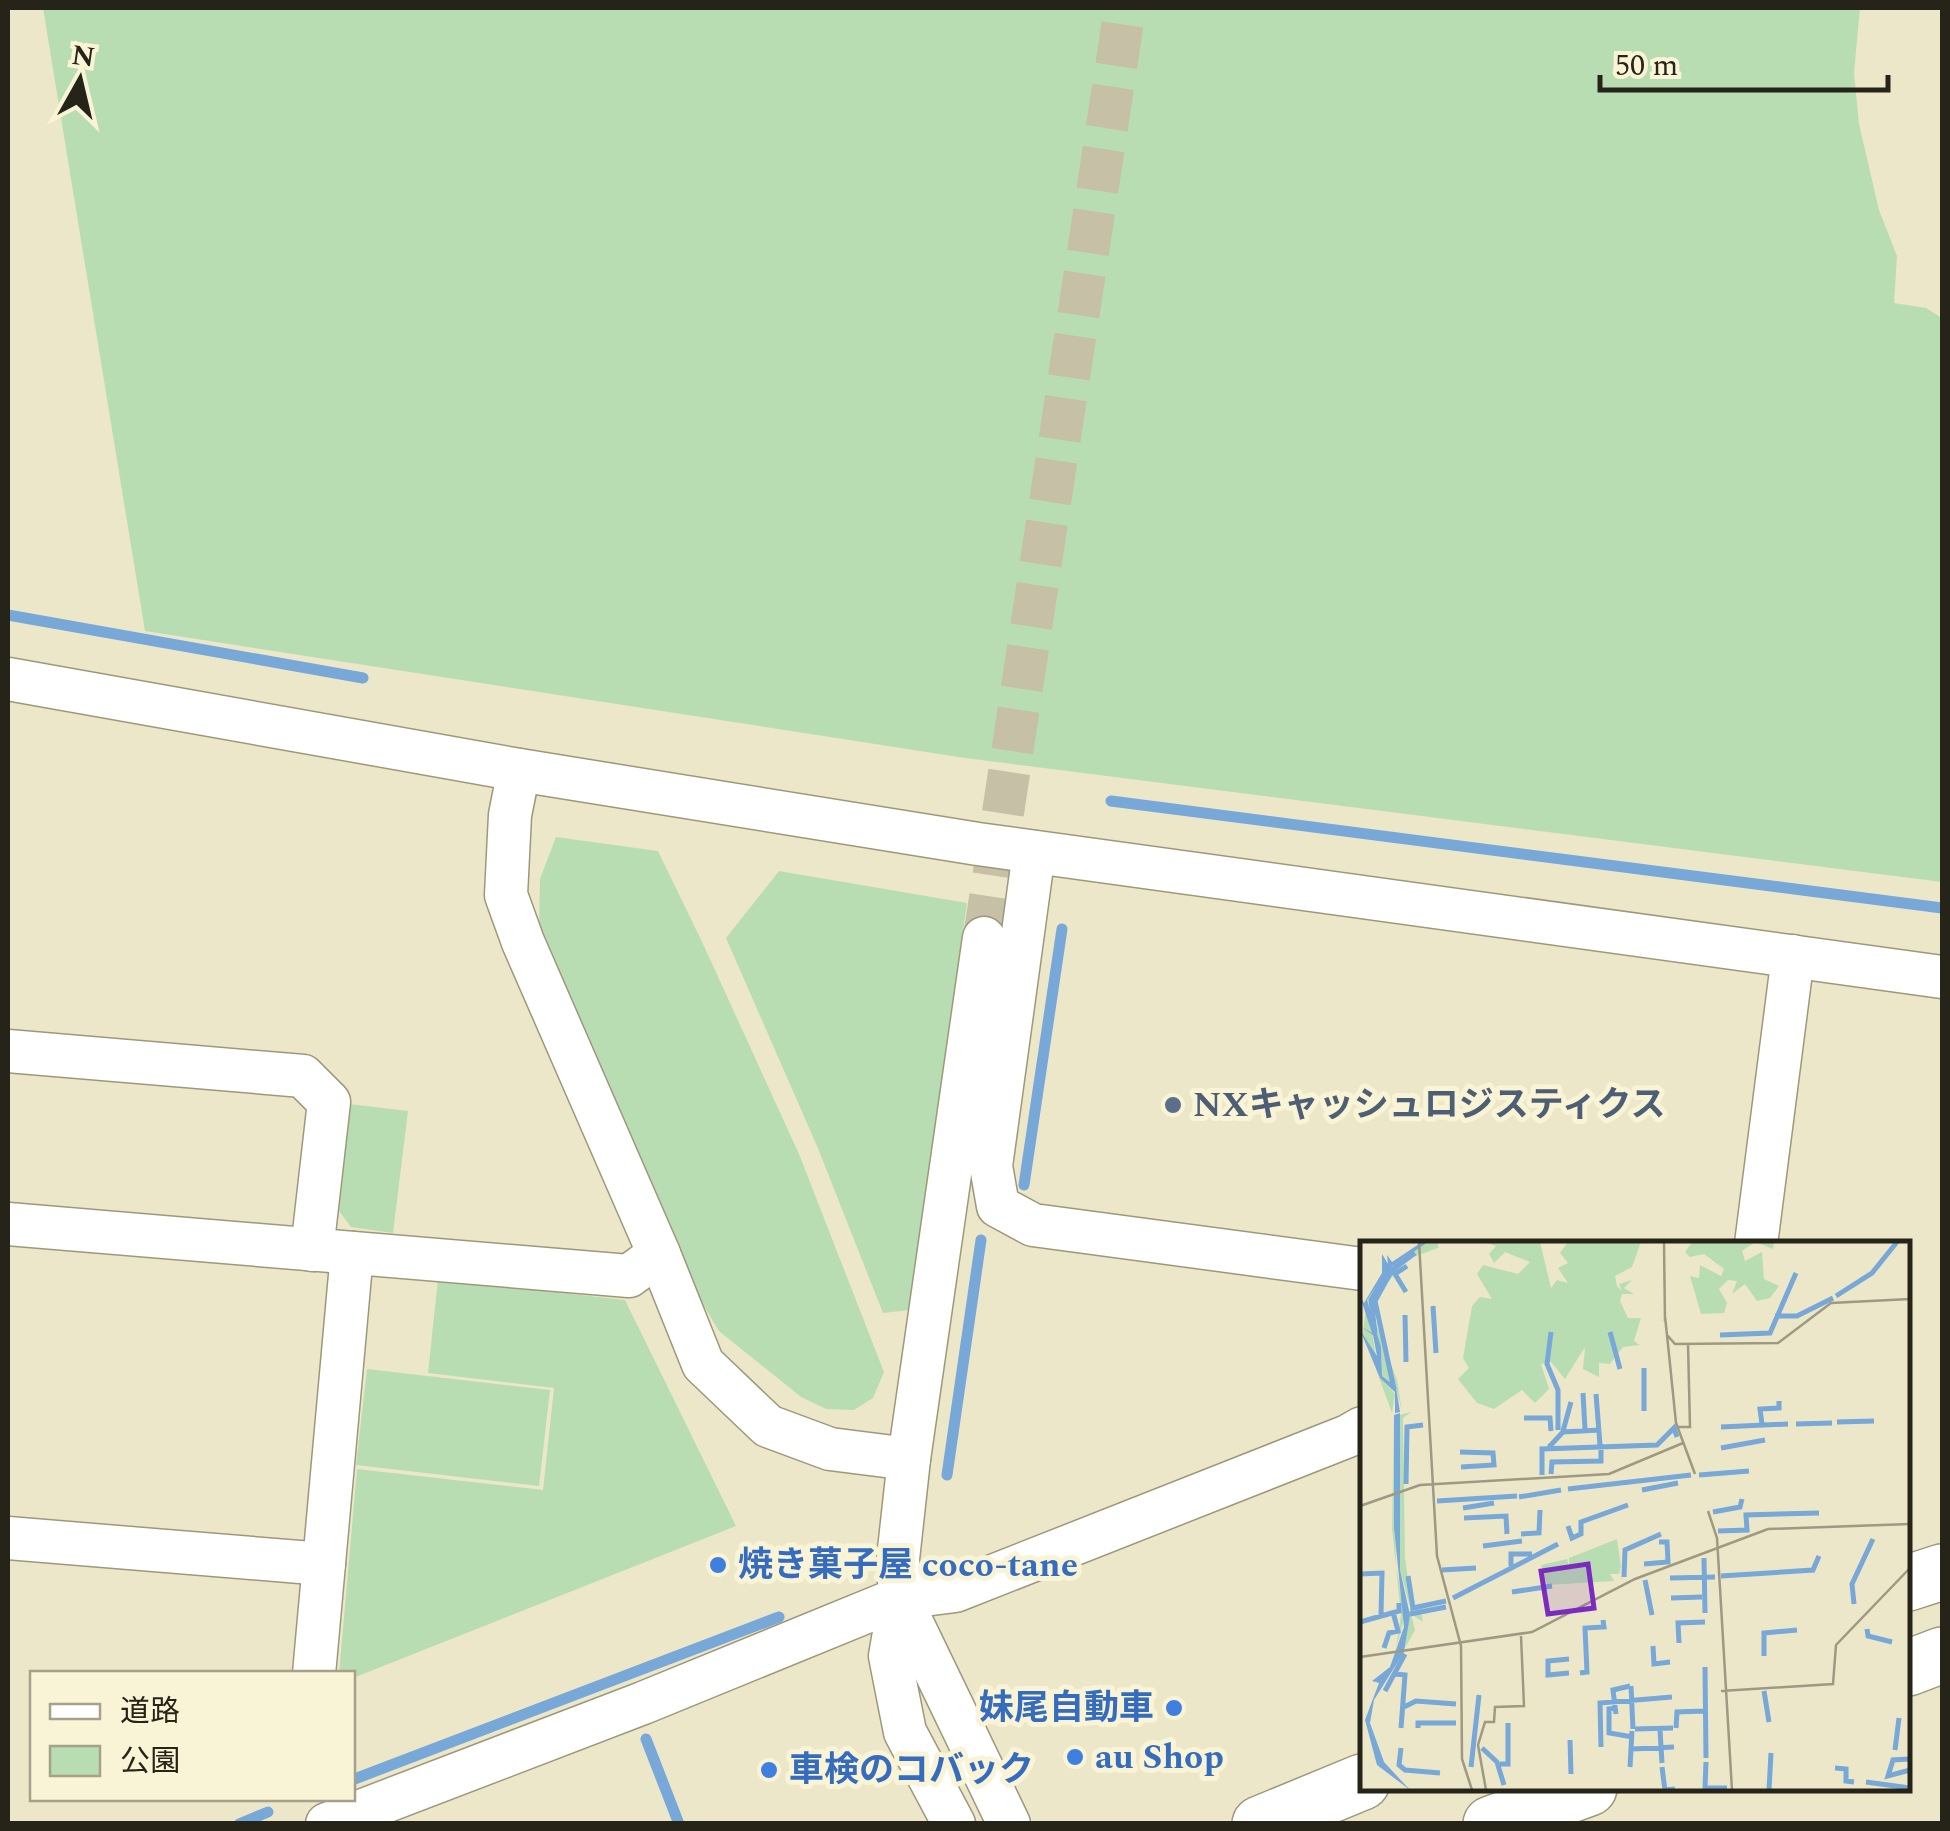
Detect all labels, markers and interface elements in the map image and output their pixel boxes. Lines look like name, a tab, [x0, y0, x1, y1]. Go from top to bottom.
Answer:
north arrow	[30, 30, 130, 130]
scale bar	[1600, 30, 1888, 92]
text: N	[69, 34, 98, 80]
text: 50 m	[1615, 43, 1678, 89]
place label: NXキャッシュロジスティクス	[1193, 1079, 1666, 1132]
marker: NXキャッシュロジスティクス	[1162, 1094, 1184, 1116]
inset map	[1360, 1241, 1910, 1791]
place label: 焼き菓子屋 coco-tane	[738, 1539, 1078, 1592]
marker: 焼き菓子屋 coco-tane	[707, 1554, 729, 1576]
legend	[30, 1671, 355, 1801]
place label: 妹尾自動車	[979, 1682, 1154, 1735]
text: 道路	[120, 1689, 180, 1735]
marker: 妹尾自動車	[1163, 1697, 1185, 1719]
place label: au Shop	[1095, 1731, 1224, 1784]
text: 公園	[120, 1739, 180, 1785]
place label: 車検のコバック	[789, 1744, 1034, 1797]
marker: au Shop	[1064, 1746, 1086, 1768]
marker: 車検のコバック	[758, 1759, 780, 1781]

